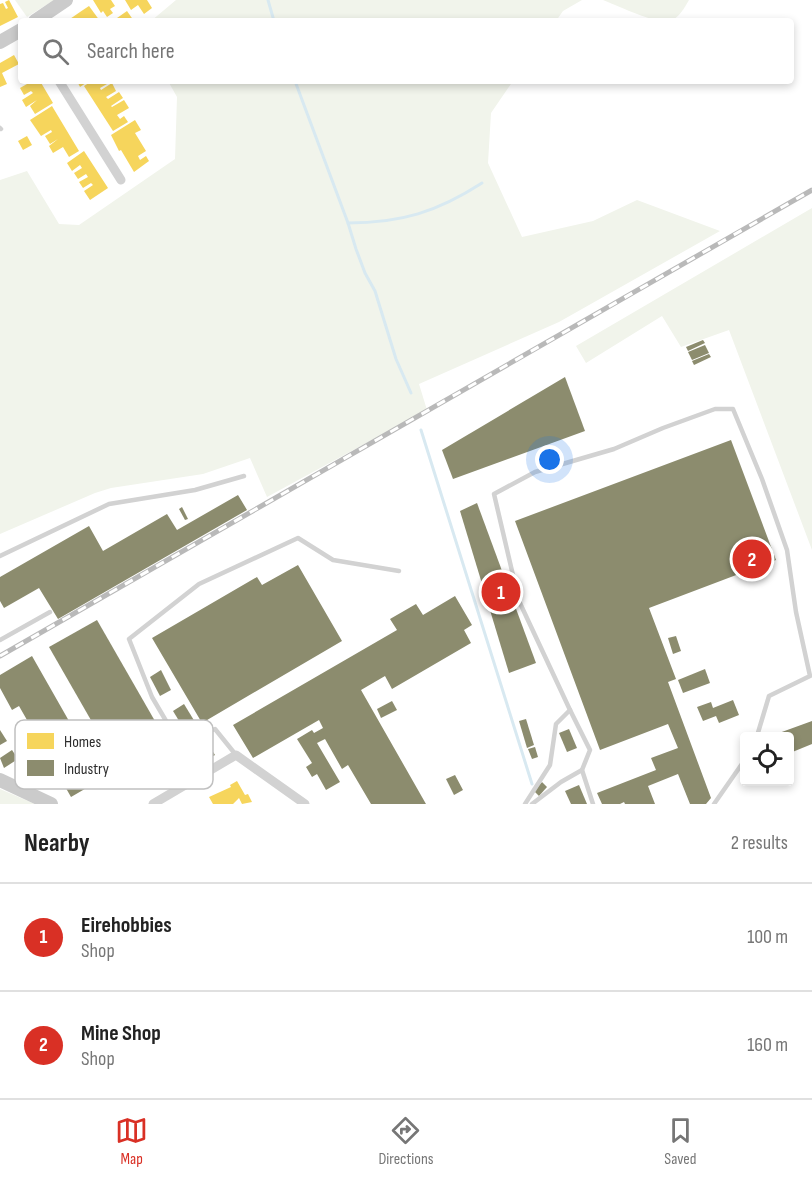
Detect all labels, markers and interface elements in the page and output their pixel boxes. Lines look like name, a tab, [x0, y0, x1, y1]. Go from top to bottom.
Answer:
search box	[18, 18, 794, 84]
icon: search	[39, 35, 72, 68]
text: Search here	[87, 38, 174, 65]
your location	[535, 445, 564, 474]
pin: 2	[732, 536, 771, 582]
pin: 1	[482, 570, 520, 614]
legend	[15, 720, 213, 789]
map controls	[740, 732, 794, 786]
button: locate	[740, 732, 794, 786]
text: Homes	[64, 733, 101, 752]
text: Industry	[64, 760, 109, 779]
text: Nearby	[24, 828, 90, 859]
text: 2 results	[731, 831, 788, 855]
text: Eirehobbies	[81, 912, 172, 939]
text: 1	[40, 925, 47, 949]
text: 100 m	[747, 925, 788, 949]
text: Shop	[81, 939, 115, 963]
text: Mine Shop	[81, 1020, 161, 1047]
text: 2	[39, 1033, 48, 1057]
text: 160 m	[747, 1033, 788, 1057]
text: Shop	[81, 1047, 115, 1071]
tab: Map	[115, 1114, 148, 1169]
tab: Directions	[378, 1114, 434, 1169]
tab: Saved	[664, 1114, 697, 1169]

